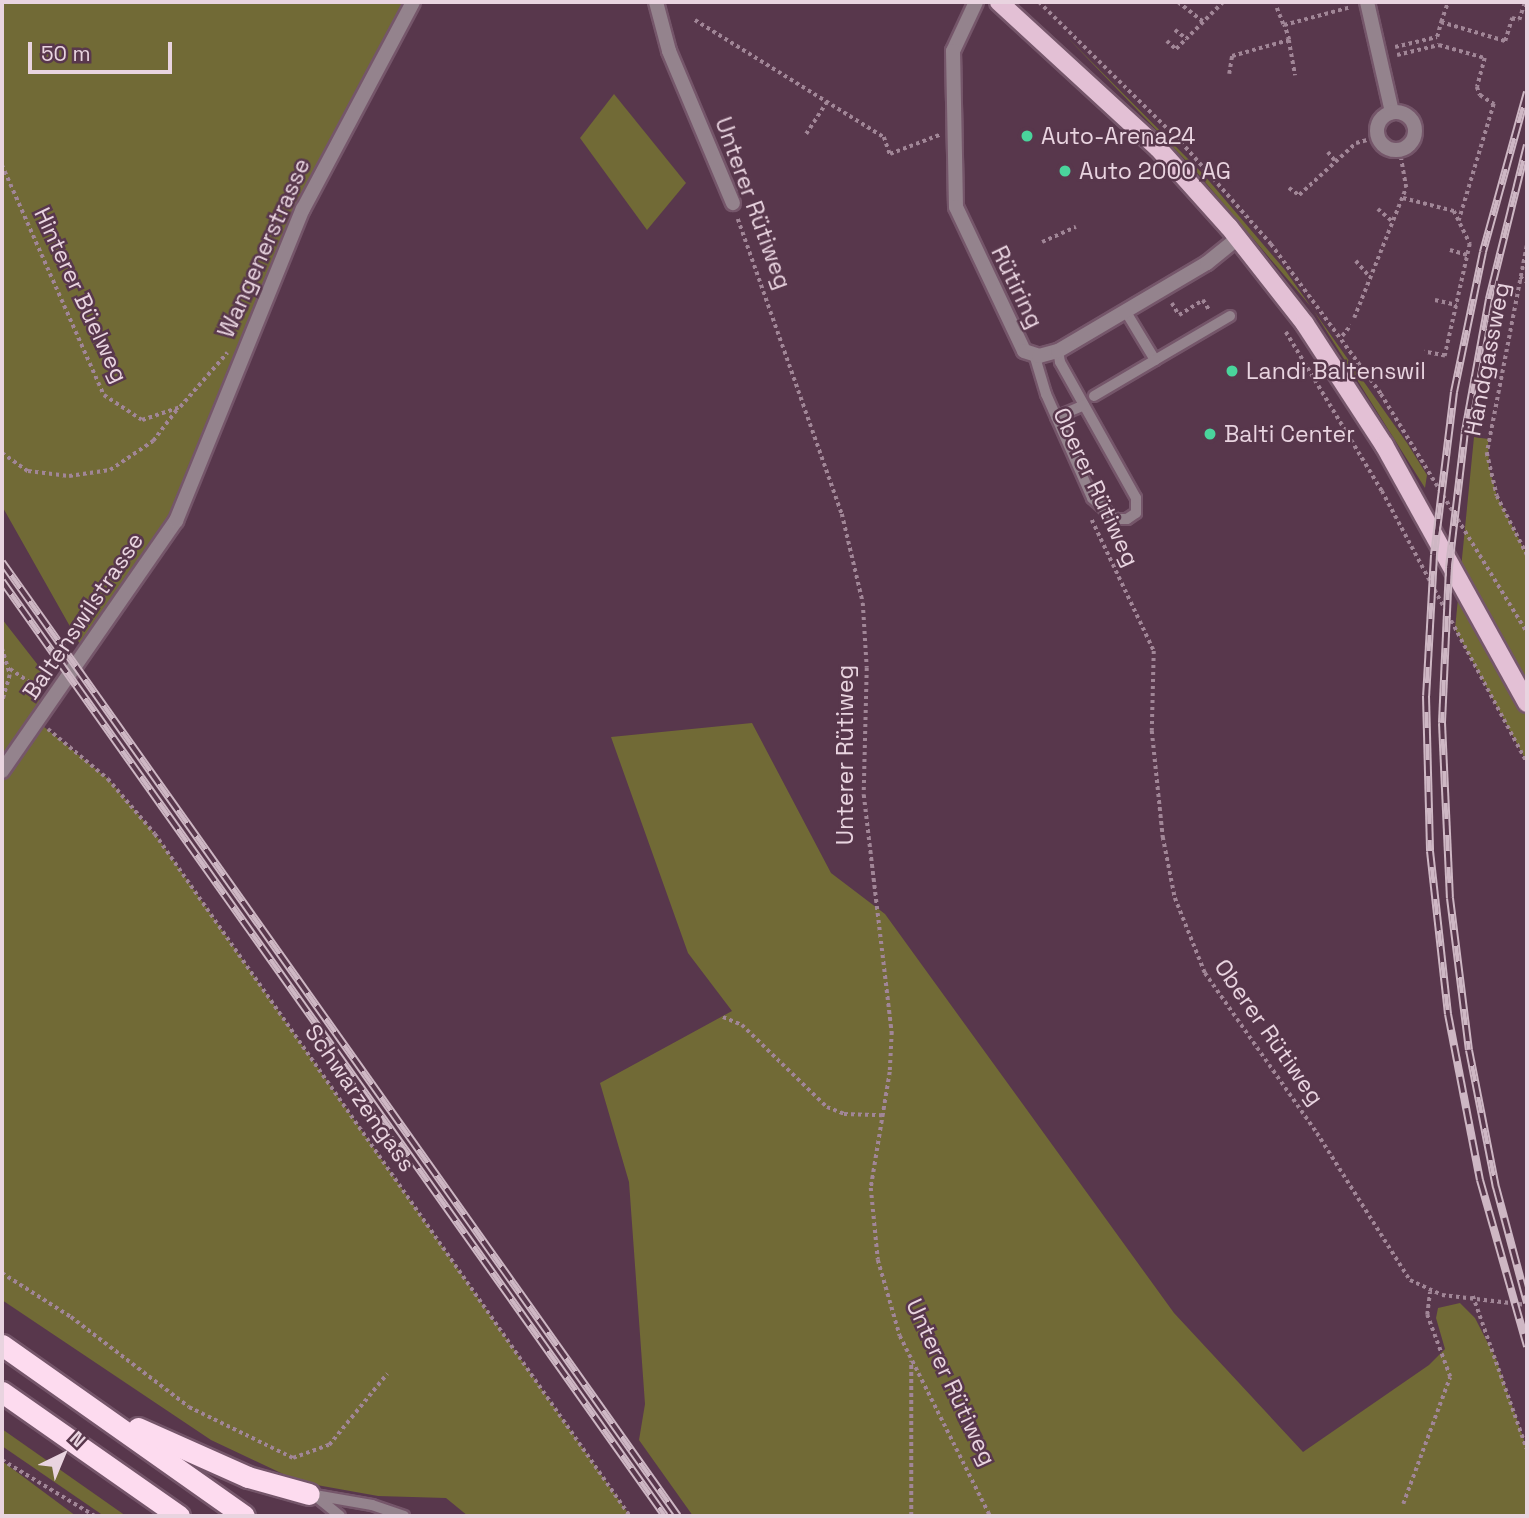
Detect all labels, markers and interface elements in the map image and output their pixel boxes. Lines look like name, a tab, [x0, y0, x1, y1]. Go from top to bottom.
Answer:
scale bar	[32, 28, 175, 72]
text: 50 m	[41, 40, 91, 67]
street label: Unterer Rütiweg	[709, 113, 797, 293]
place label: Auto-Arena24	[1041, 122, 1195, 150]
marker: Auto-Arena24	[1019, 128, 1035, 144]
street label: Wangenerstrasse	[212, 154, 316, 342]
place label: Auto 2000 AG	[1079, 157, 1231, 185]
marker: Auto 2000 AG	[1057, 163, 1073, 179]
street label: Hinterer Büelweg	[28, 203, 134, 387]
street label: Rütiring	[985, 241, 1049, 333]
street label: Handgassweg	[1459, 280, 1515, 438]
place label: Landi Baltenswil	[1246, 357, 1426, 385]
marker: Landi Baltenswil	[1224, 363, 1240, 379]
street label: Oberer Rütiweg	[1047, 403, 1145, 571]
place label: Balti Center	[1224, 420, 1355, 448]
marker: Balti Center	[1202, 426, 1218, 442]
street label: Baltenswilstrasse	[17, 527, 149, 705]
street label: Unterer Rütiweg	[831, 665, 859, 845]
street label: Oberer Rütiweg	[1208, 954, 1330, 1110]
street label: Schwarzengass	[299, 1019, 421, 1177]
street label: Unterer Rütiweg	[900, 1294, 1002, 1470]
north arrow	[28, 1420, 98, 1490]
text: N	[64, 1426, 91, 1453]

